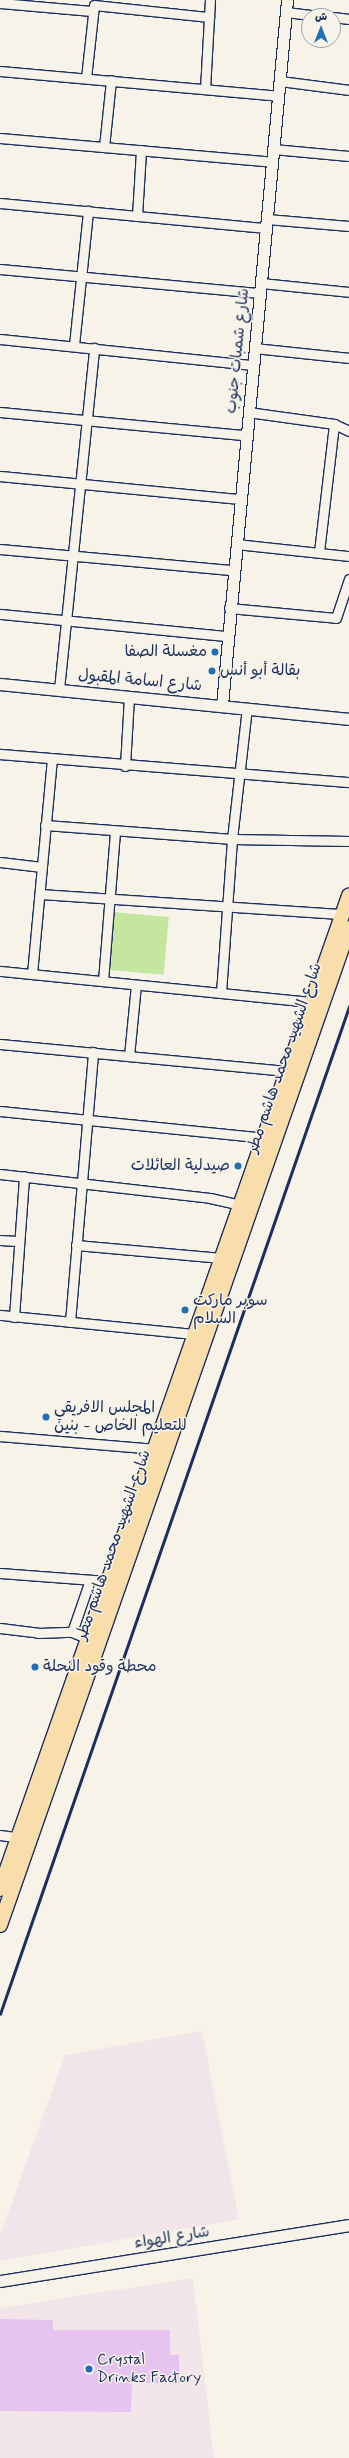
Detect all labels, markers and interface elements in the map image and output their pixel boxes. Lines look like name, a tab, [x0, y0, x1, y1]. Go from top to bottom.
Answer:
north arrow	[301, 8, 341, 48]
text: ش	[315, 10, 327, 24]
street label: شارع شمبات جنوب	[222, 287, 254, 415]
place label: مغسلة الصفا	[124, 642, 207, 662]
marker: مغسلة الصفا	[210, 647, 220, 657]
place label: بقالة أبو أنس	[220, 661, 300, 681]
street label: شارع اسامة المقبول	[77, 666, 203, 696]
marker: بقالة أبو أنس	[207, 666, 217, 676]
street label: شارع الشهيد محمد هاشم مطر	[243, 961, 327, 1155]
place label: صيدلية العائلات	[131, 1156, 230, 1176]
marker: صيدلية العائلات	[233, 1161, 243, 1171]
place label: سوبر ماركت السلام	[193, 1291, 268, 1329]
marker: سوبر ماركت السلام	[180, 1305, 190, 1315]
place label: المجلس الافريقي للتعليم الخاص - بنين	[54, 1398, 187, 1436]
marker: المجلس الافريقي للتعليم الخاص - بنين	[41, 1412, 51, 1422]
street label: شارع الشهيد محمد هاشم مطر	[72, 1448, 156, 1642]
place label: محطة وقود النحلة	[43, 1657, 157, 1677]
marker: محطة وقود النحلة	[30, 1662, 40, 1672]
street label: شارع الهواء	[133, 2223, 211, 2253]
place label: Crystal Drinks Factory	[97, 2350, 200, 2388]
marker: Crystal Drinks Factory	[84, 2364, 94, 2374]

